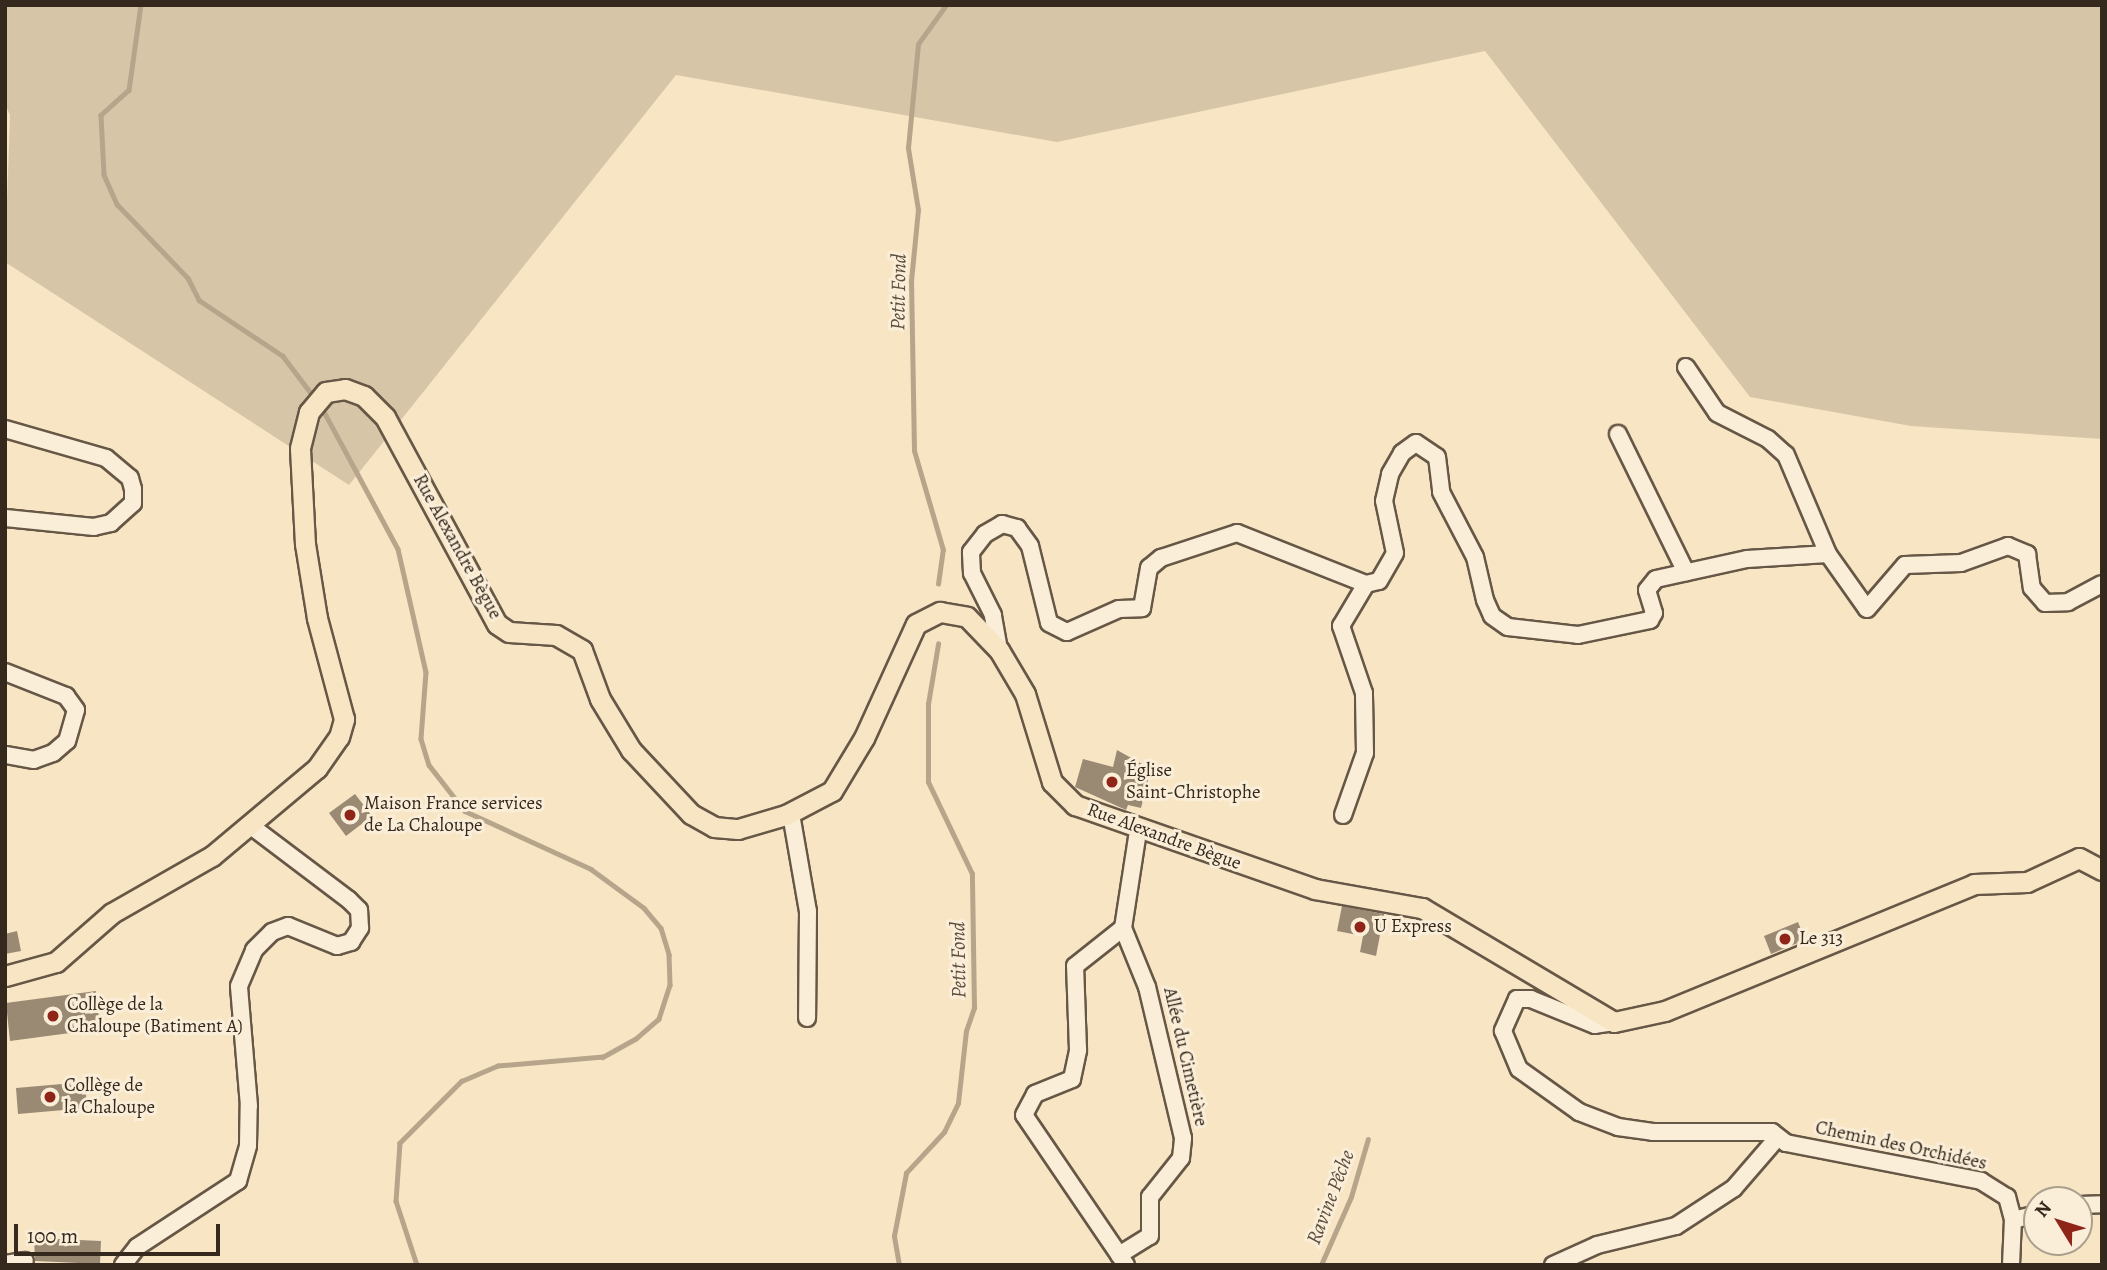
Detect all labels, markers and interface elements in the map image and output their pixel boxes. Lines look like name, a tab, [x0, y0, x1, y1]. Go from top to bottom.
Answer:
water label: Petit Fond	[885, 253, 911, 331]
street label: Rue Alexandre Bègue	[408, 470, 506, 624]
place label: Église Saint-Christophe	[1126, 760, 1261, 804]
marker: Église Saint-Christophe	[1104, 774, 1120, 790]
place label: Maison France services de La Chaloupe	[364, 793, 543, 837]
street label: Rue Alexandre Bègue	[1084, 799, 1244, 875]
marker: Maison France services de La Chaloupe	[342, 807, 358, 823]
place label: U Express	[1374, 916, 1452, 938]
marker: U Express	[1352, 919, 1368, 935]
water label: Petit Fond	[945, 921, 971, 999]
place label: Le 313	[1799, 928, 1843, 950]
marker: Le 313	[1777, 931, 1793, 947]
street label: Allée du Cimetière	[1158, 985, 1212, 1129]
place label: Collège de la Chaloupe (Batiment A)	[67, 994, 243, 1038]
marker: Collège de la Chaloupe (Batiment A)	[45, 1008, 61, 1024]
place label: Collège de la Chaloupe	[64, 1075, 155, 1119]
marker: Collège de la Chaloupe	[42, 1089, 58, 1105]
street label: Chemin des Orchidées	[1813, 1117, 1989, 1175]
water label: Ravine Pêche	[1300, 1146, 1360, 1248]
north arrow	[2023, 1186, 2093, 1256]
text: N	[2029, 1196, 2058, 1223]
scale bar	[18, 1210, 224, 1254]
text: 100 m	[27, 1222, 78, 1250]

